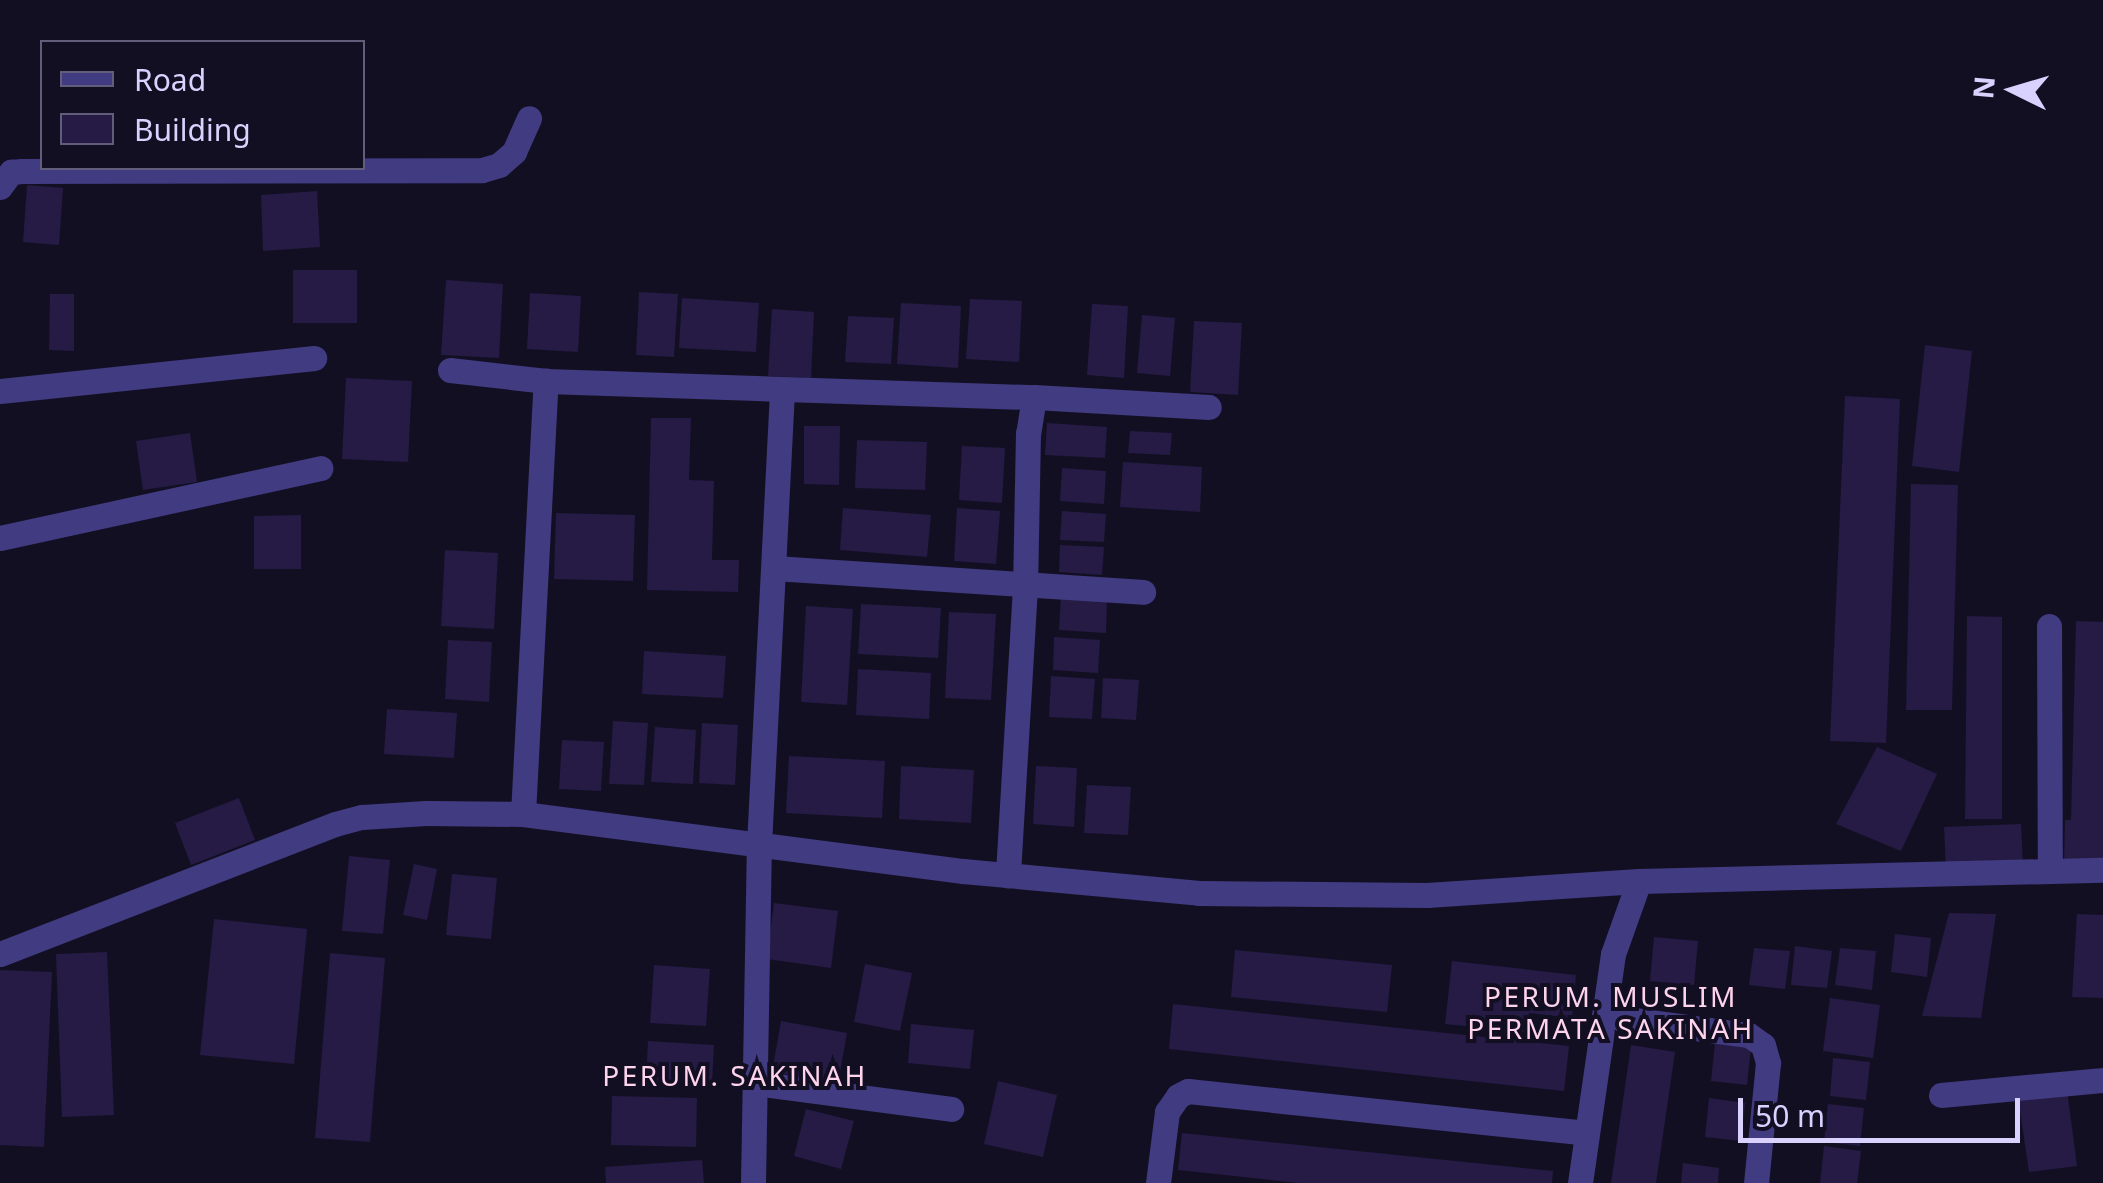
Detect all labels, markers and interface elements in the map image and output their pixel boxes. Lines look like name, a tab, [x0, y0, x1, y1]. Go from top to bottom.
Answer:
legend	[40, 40, 365, 170]
north arrow	[1963, 40, 2063, 140]
text: Road	[134, 59, 206, 100]
text: N	[1963, 74, 2003, 100]
text: Building	[134, 109, 251, 150]
district label: PERUM. MUSLIM PERMATA SAKINAH	[1467, 979, 1755, 1045]
district label: PERUM. SAKINAH	[602, 1058, 868, 1092]
scale bar	[1743, 1078, 2026, 1140]
text: 50 m	[1755, 1095, 1825, 1136]

